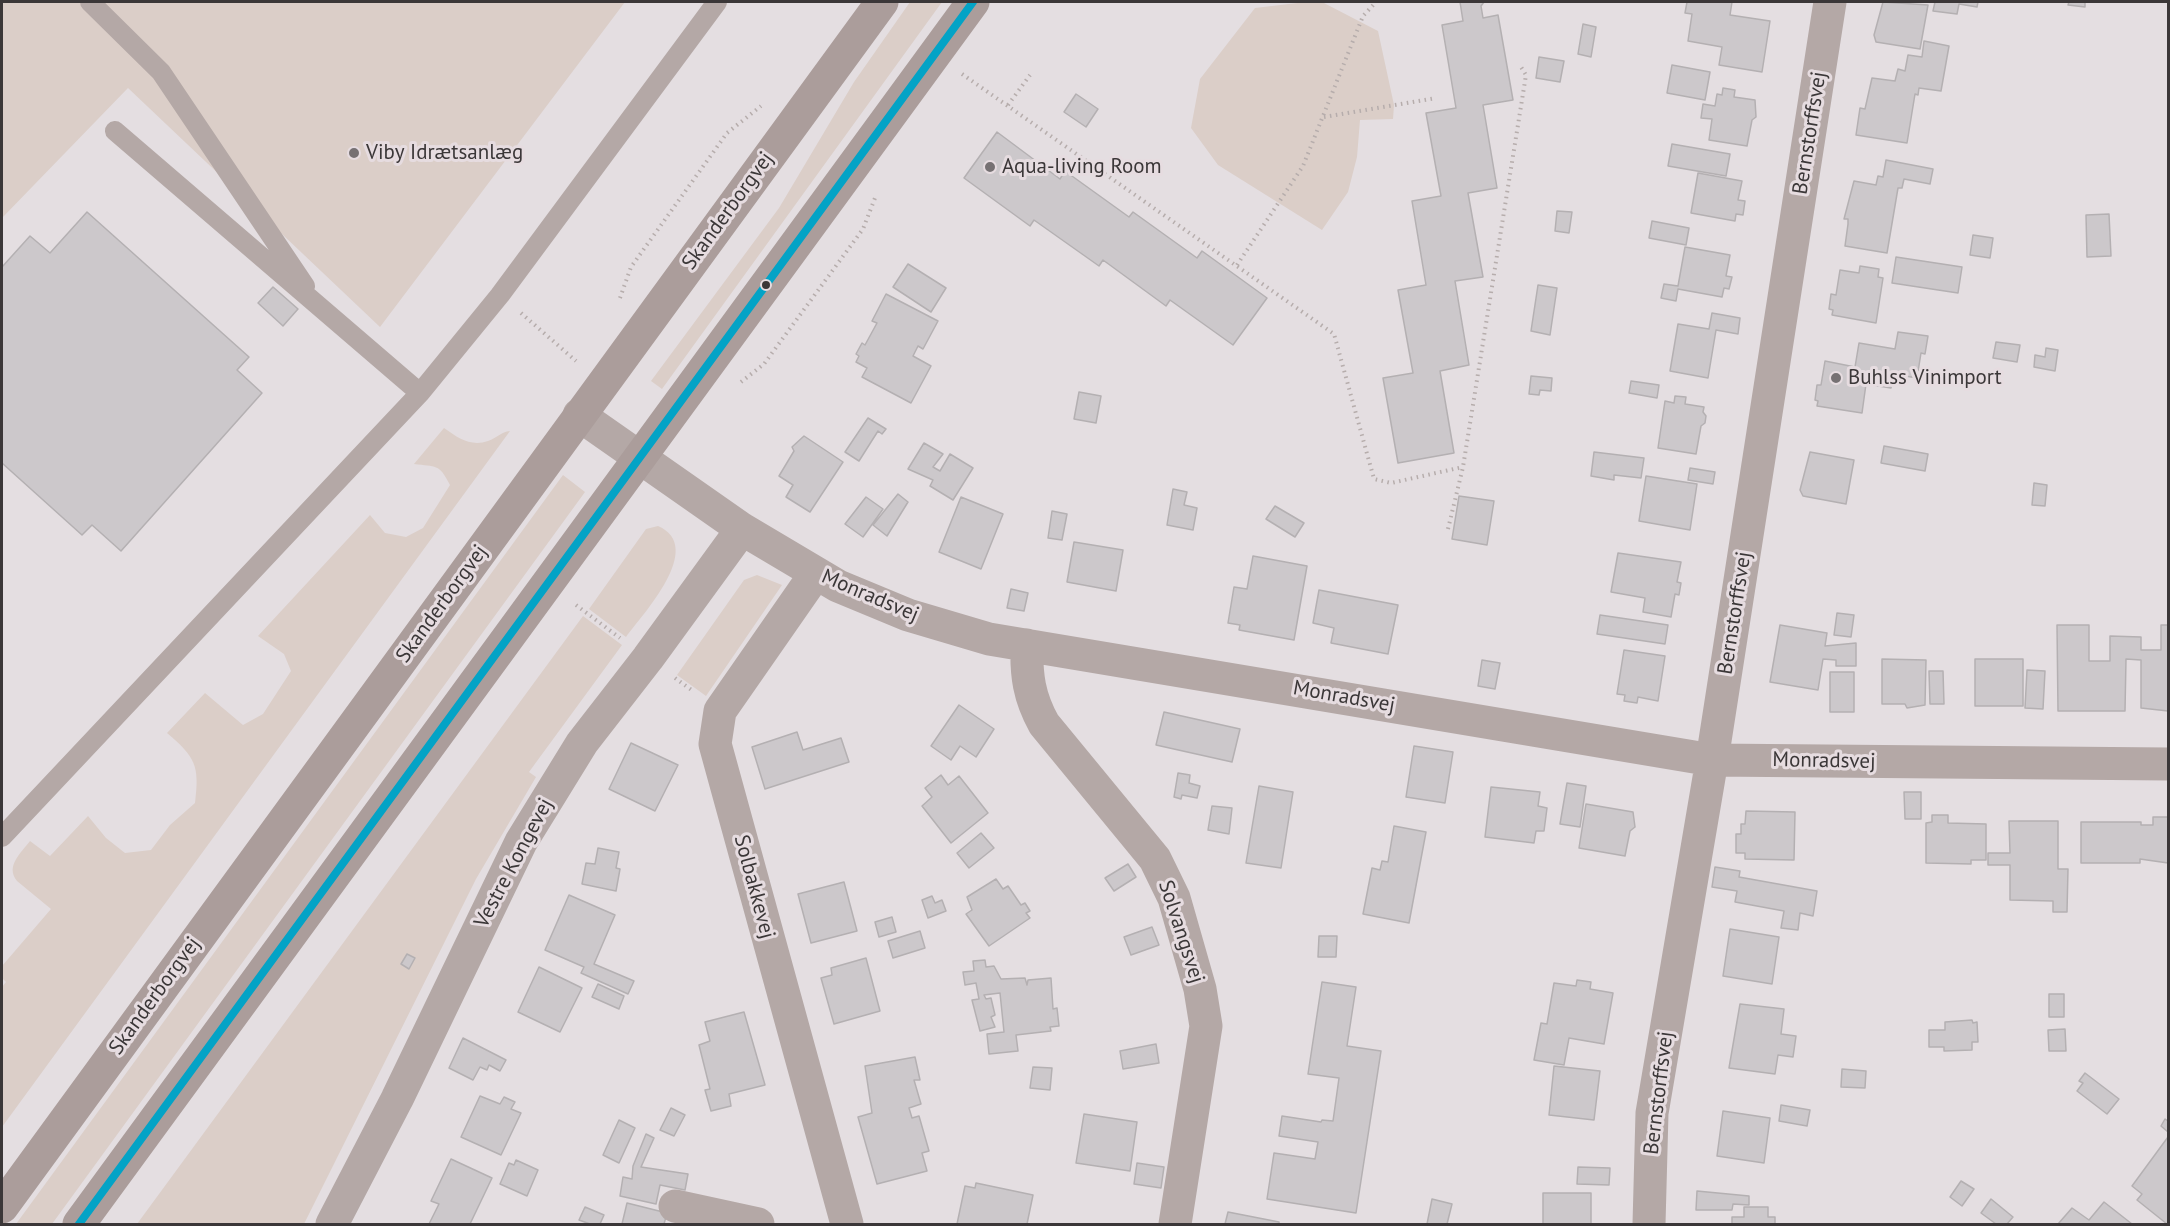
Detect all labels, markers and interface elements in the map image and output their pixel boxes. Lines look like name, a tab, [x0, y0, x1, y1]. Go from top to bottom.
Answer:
street label: Bernstorffsvej	[1788, 70, 1832, 196]
place label: Viby Idrætsanlæg	[366, 140, 523, 166]
marker: Viby Idrætsanlæg	[347, 146, 361, 160]
street label: Skanderborgvej	[677, 147, 779, 275]
place label: Aqua-living Room	[1002, 154, 1162, 180]
marker: Aqua-living Room	[983, 160, 997, 174]
unlabelled marker	[760, 279, 772, 291]
place label: Buhlss Vinimport	[1848, 365, 2002, 391]
marker: Buhlss Vinimport	[1829, 371, 1843, 385]
street label: Skanderborgvej	[391, 540, 493, 668]
street label: Bernstorffsvej	[1713, 550, 1757, 676]
street label: Monradsvej	[818, 564, 922, 628]
street label: Monradsvej	[1291, 676, 1397, 718]
street label: Monradsvej	[1772, 748, 1876, 774]
street label: Vestre Kongevej	[469, 794, 559, 932]
street label: Solbakkevej	[728, 832, 780, 942]
street label: Solvangsvej	[1153, 877, 1209, 987]
street label: Skanderborgvej	[104, 932, 206, 1060]
street label: Bernstorffsvej	[1639, 1030, 1679, 1156]

